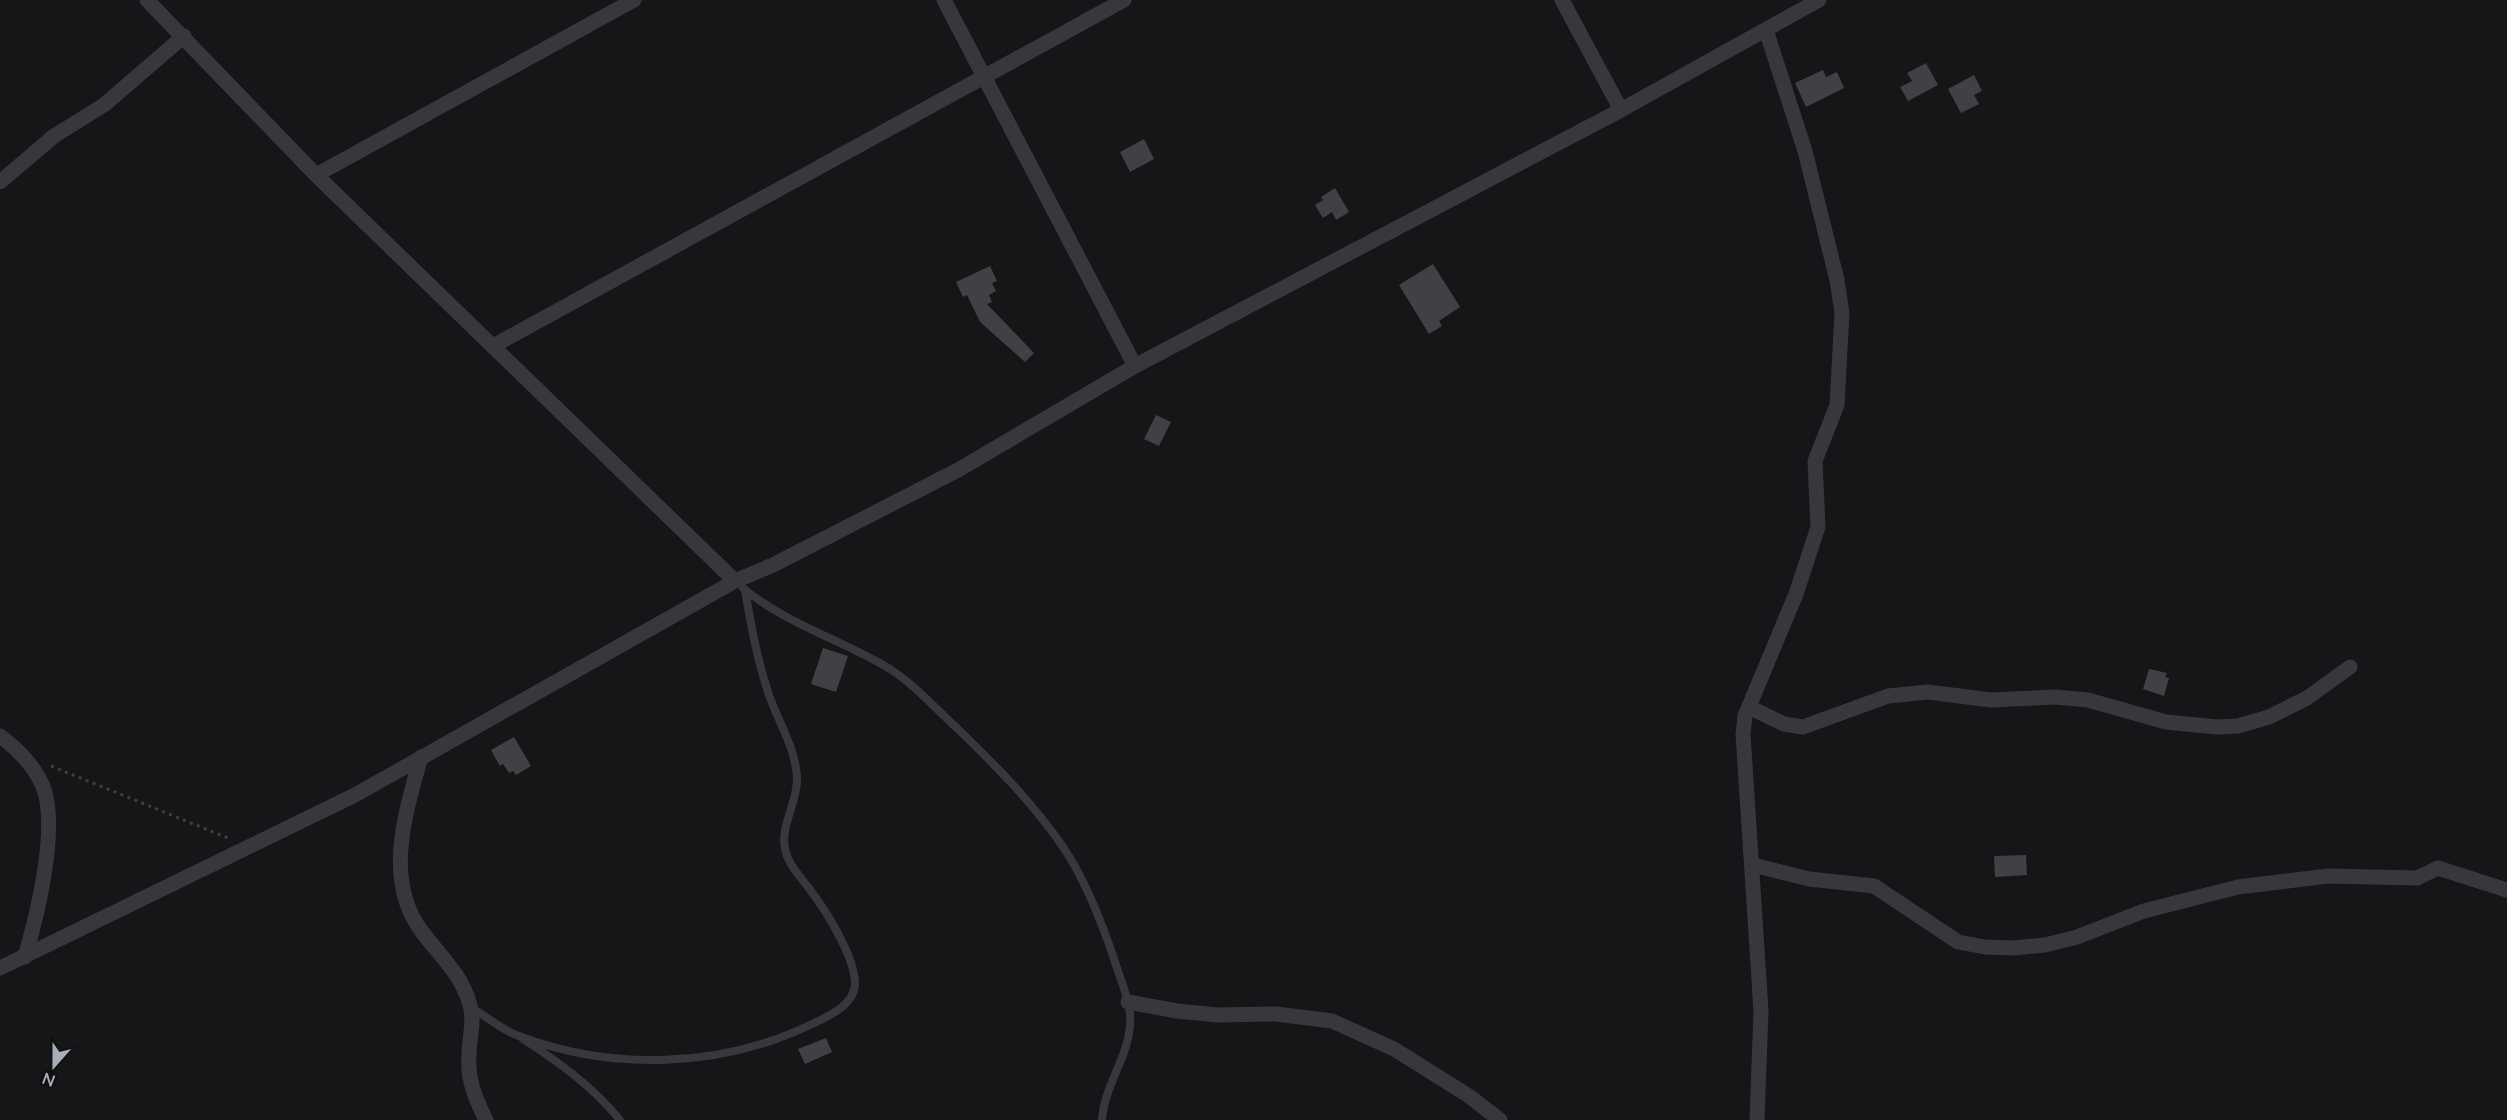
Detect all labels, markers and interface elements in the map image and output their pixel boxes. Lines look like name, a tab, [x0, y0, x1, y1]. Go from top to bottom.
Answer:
north arrow	[24, 1036, 84, 1096]
text: N	[39, 1069, 58, 1092]

